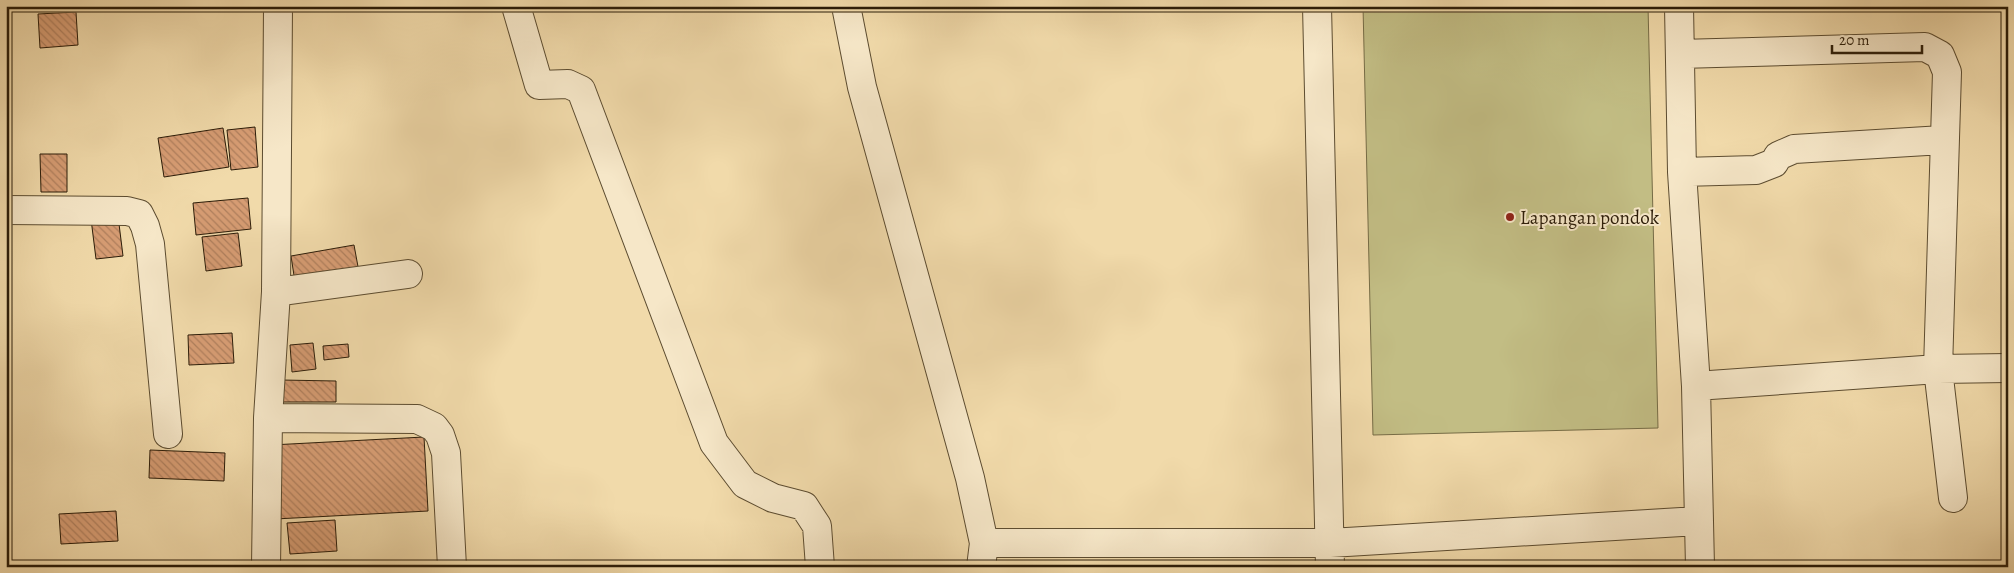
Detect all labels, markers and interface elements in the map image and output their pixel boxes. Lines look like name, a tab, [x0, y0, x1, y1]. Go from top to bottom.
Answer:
scale bar	[1832, 22, 1922, 54]
text: 20 m	[1839, 30, 1870, 50]
place label: Lapangan pondok	[1520, 205, 1660, 231]
marker: Lapangan pondok	[1504, 211, 1516, 223]

